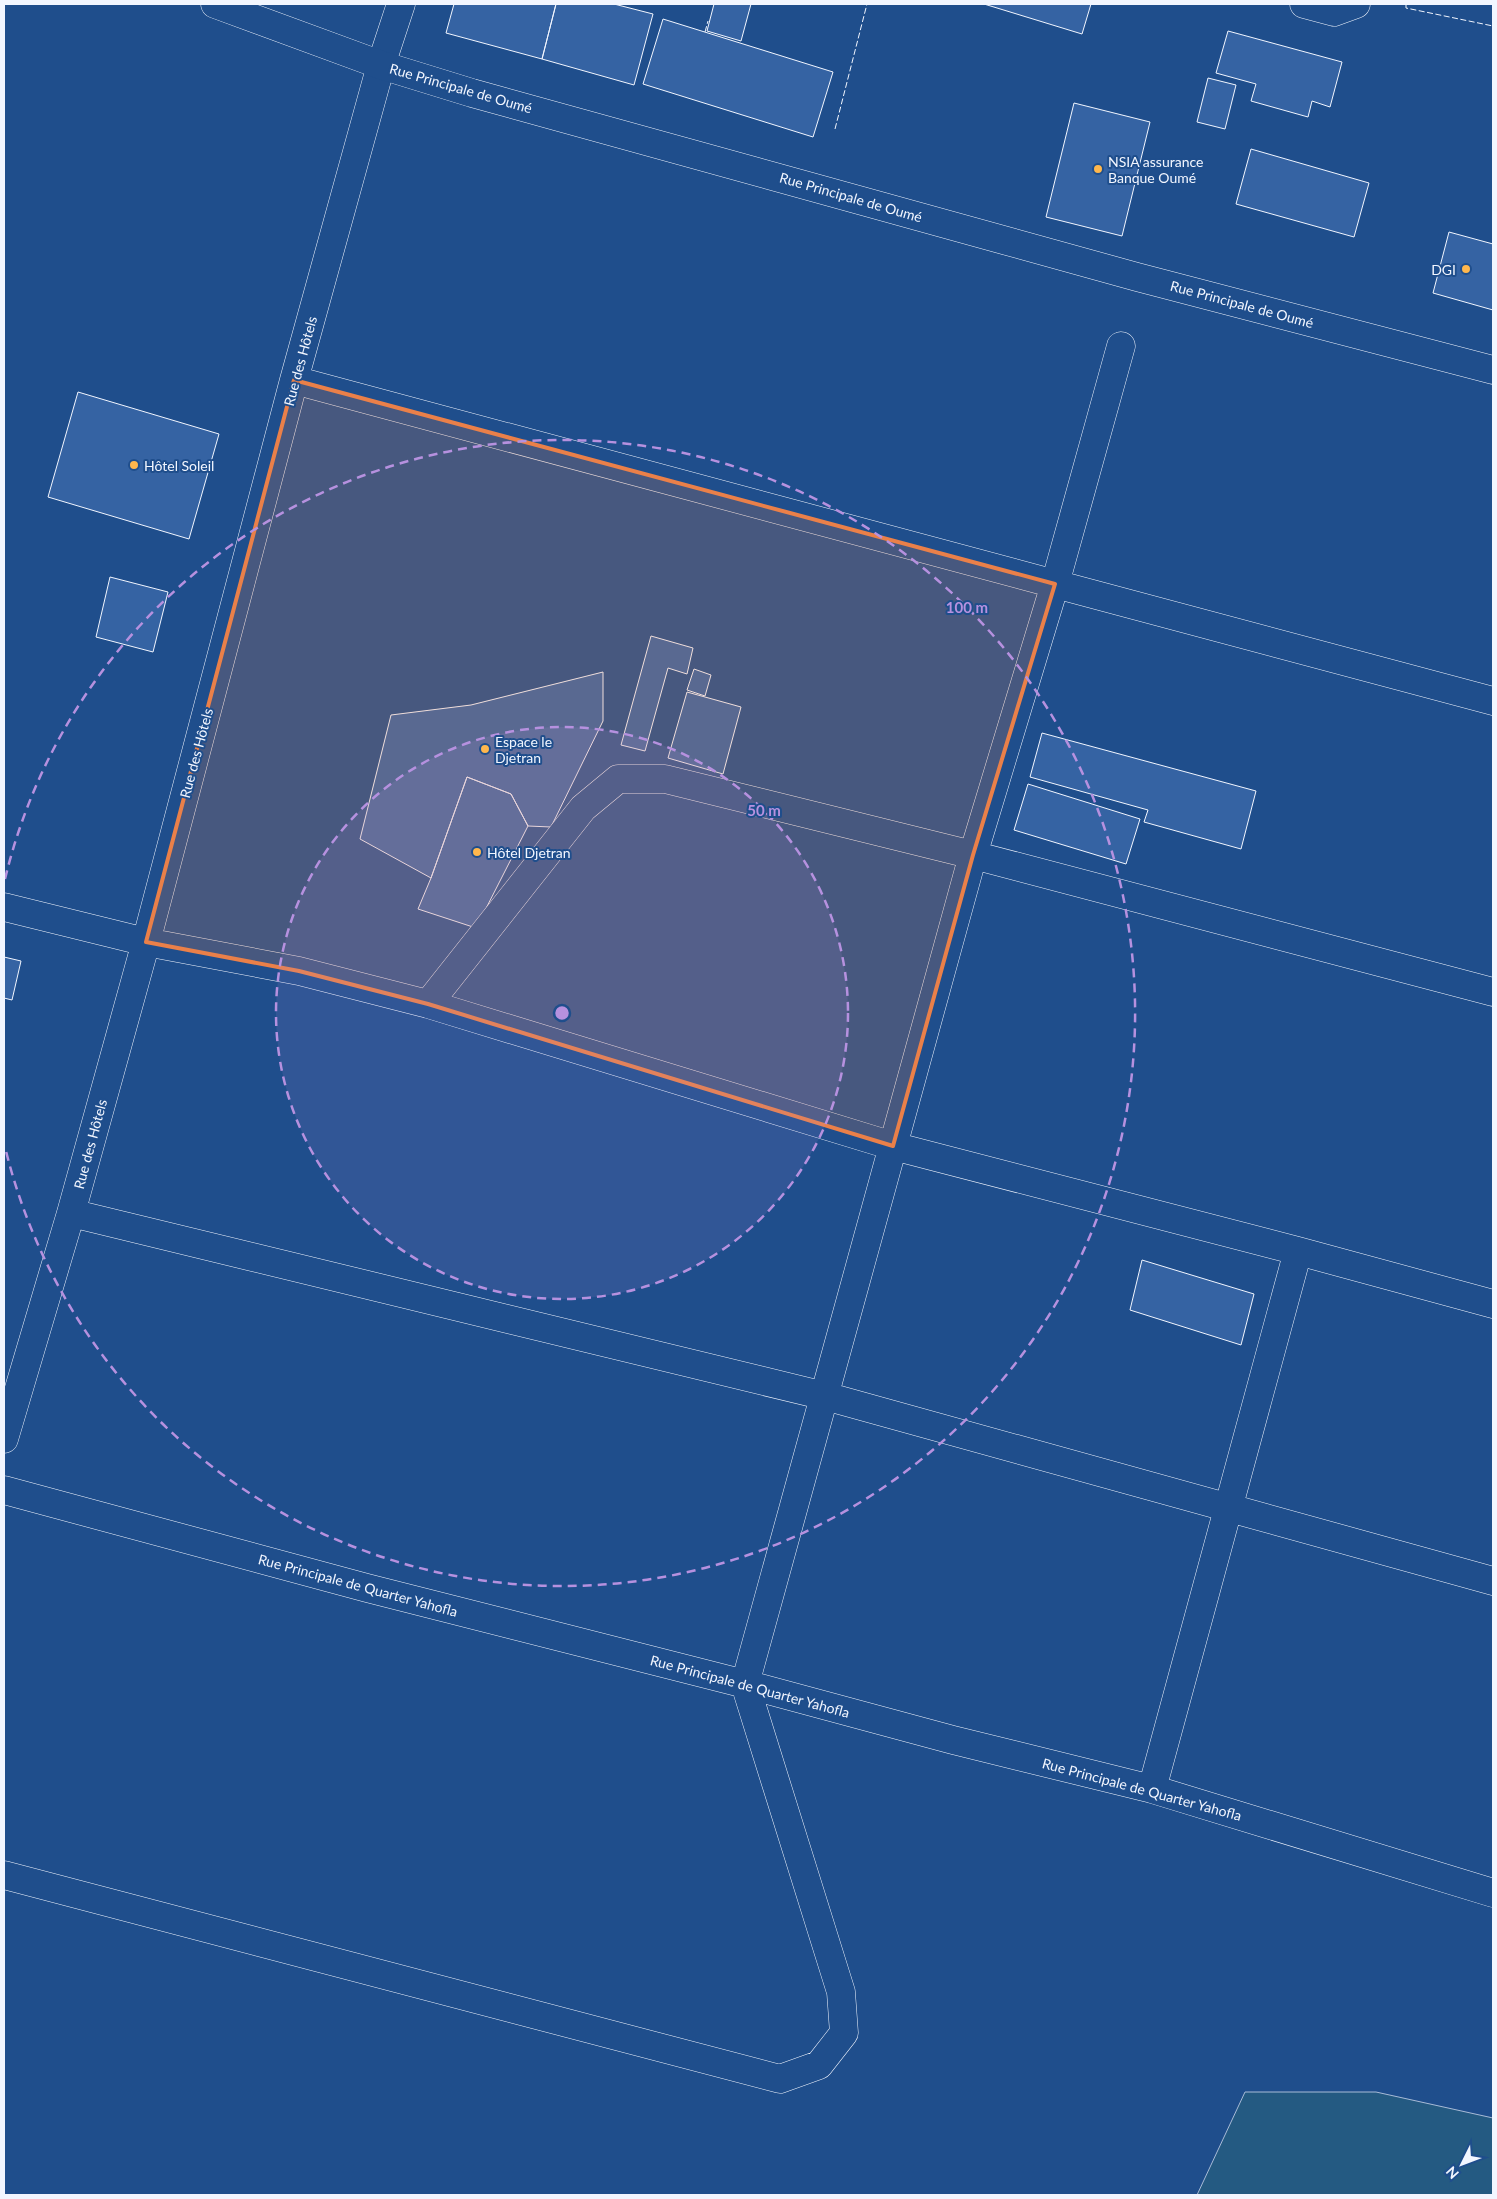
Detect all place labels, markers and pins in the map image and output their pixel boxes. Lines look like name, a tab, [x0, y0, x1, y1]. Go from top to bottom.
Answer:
place label: NSIA assurance Banque Oumé	[1108, 153, 1203, 186]
marker: NSIA assurance Banque Oumé	[1092, 163, 1104, 175]
place label: DGI	[1431, 261, 1456, 278]
marker: DGI	[1460, 263, 1472, 275]
place label: Hôtel Soleil	[144, 457, 214, 474]
marker: Hôtel Soleil	[128, 459, 140, 471]
place label: Espace le Djetran	[495, 733, 552, 766]
marker: Espace le Djetran	[479, 743, 491, 755]
place label: Hôtel Djetran	[487, 844, 571, 861]
marker: Hôtel Djetran	[471, 846, 483, 858]
centre of rings	[553, 1004, 571, 1022]

